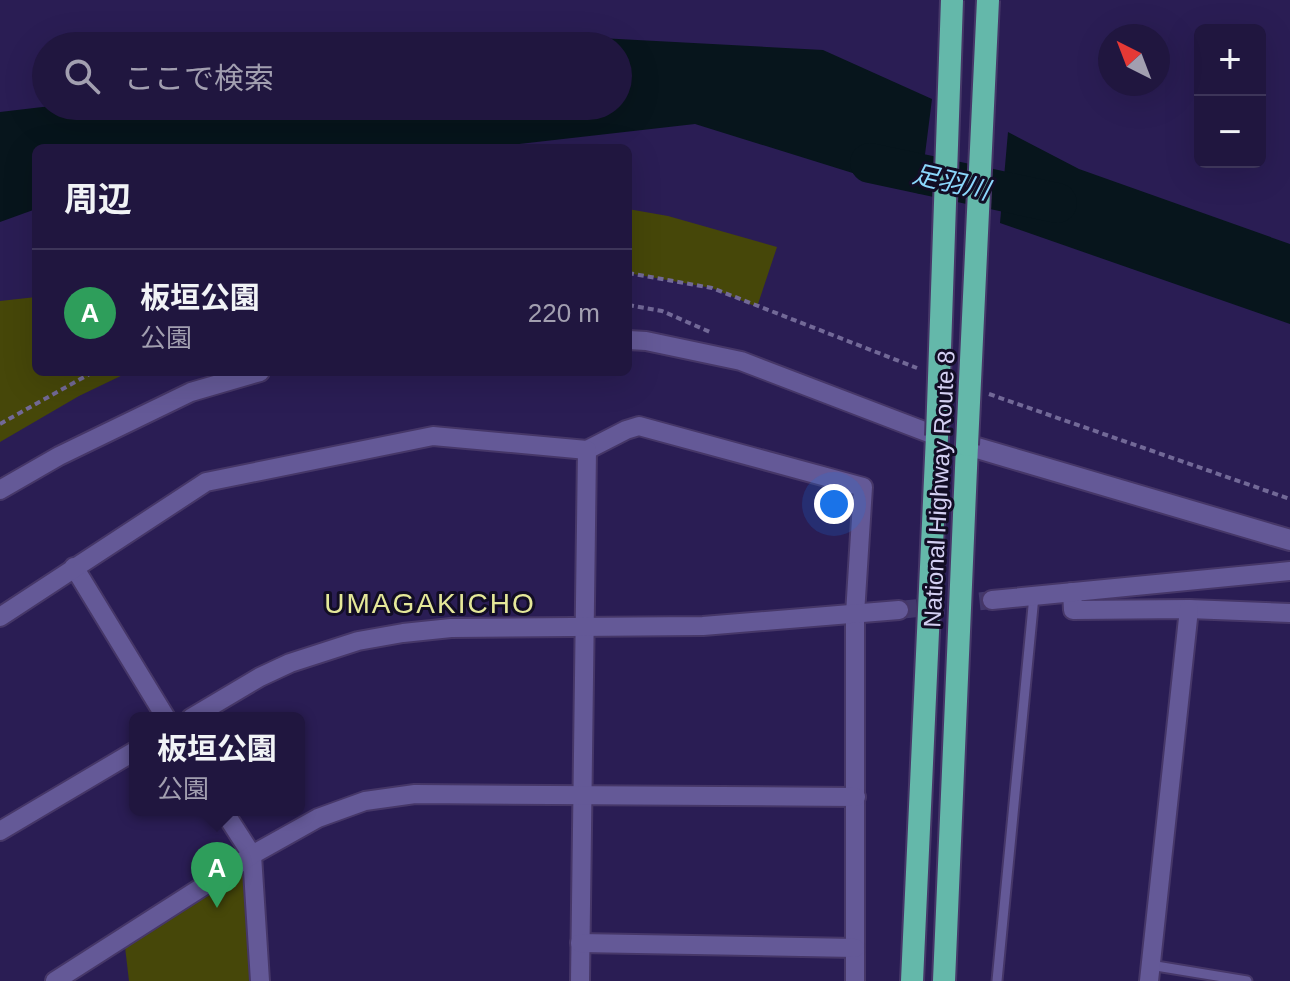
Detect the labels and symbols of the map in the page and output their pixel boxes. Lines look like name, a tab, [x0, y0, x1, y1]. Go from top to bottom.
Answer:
north arrow	[1098, 24, 1170, 96]
water label: 足羽川	[910, 159, 995, 206]
street label: National Highway Route 8	[918, 350, 960, 628]
your location	[814, 484, 854, 524]
district label: UMAGAKICHO	[324, 588, 536, 619]
pin: A	[191, 842, 243, 908]

